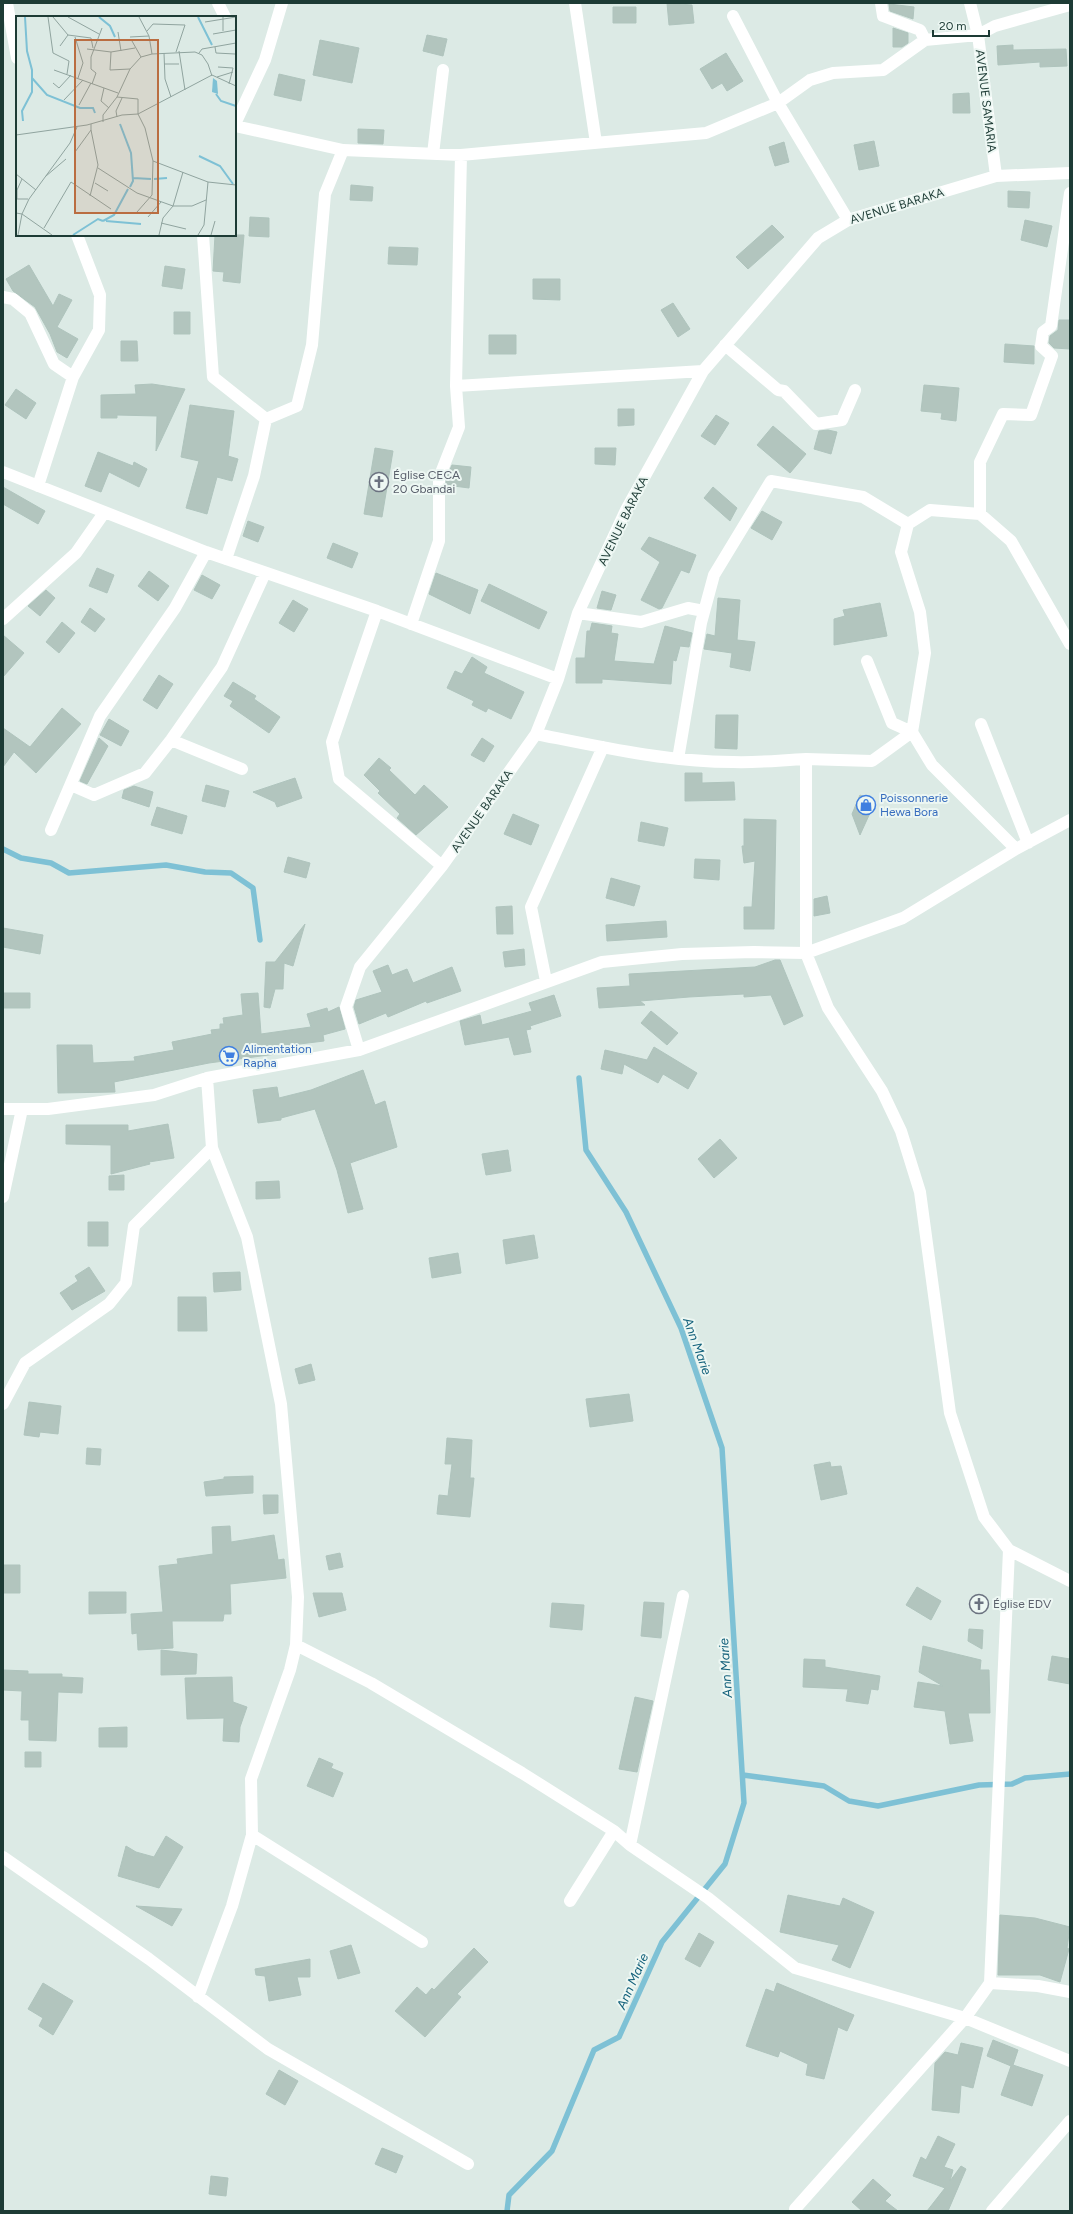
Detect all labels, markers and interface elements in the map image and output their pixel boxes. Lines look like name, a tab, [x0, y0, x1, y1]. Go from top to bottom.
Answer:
scale bar	[933, 12, 989, 38]
inset map	[16, 16, 236, 236]
text: 20 m	[939, 19, 967, 33]
street label: AVENUE SAMARIA	[973, 49, 999, 153]
street label: AVENUE BARAKA	[848, 185, 946, 227]
place label: Église CECA 20 Gbandai	[393, 468, 460, 496]
church icon: Église CECA 20 Gbandai	[368, 471, 390, 493]
street label: AVENUE BARAKA	[595, 474, 651, 568]
street label: AVENUE BARAKA	[448, 767, 516, 855]
place label: Poissonnerie Hewa Bora	[880, 791, 948, 819]
shop icon: Poissonnerie Hewa Bora	[855, 794, 877, 816]
place label: Alimentation Rapha	[243, 1042, 312, 1070]
supermarket icon: Alimentation Rapha	[218, 1045, 240, 1067]
water label: Ann Marie	[680, 1315, 715, 1377]
church icon: Église EDV	[968, 1593, 990, 1615]
place label: Église EDV	[993, 1597, 1052, 1611]
water label: Ann Marie	[716, 1638, 735, 1699]
water label: Ann Marie	[613, 1951, 651, 2012]

